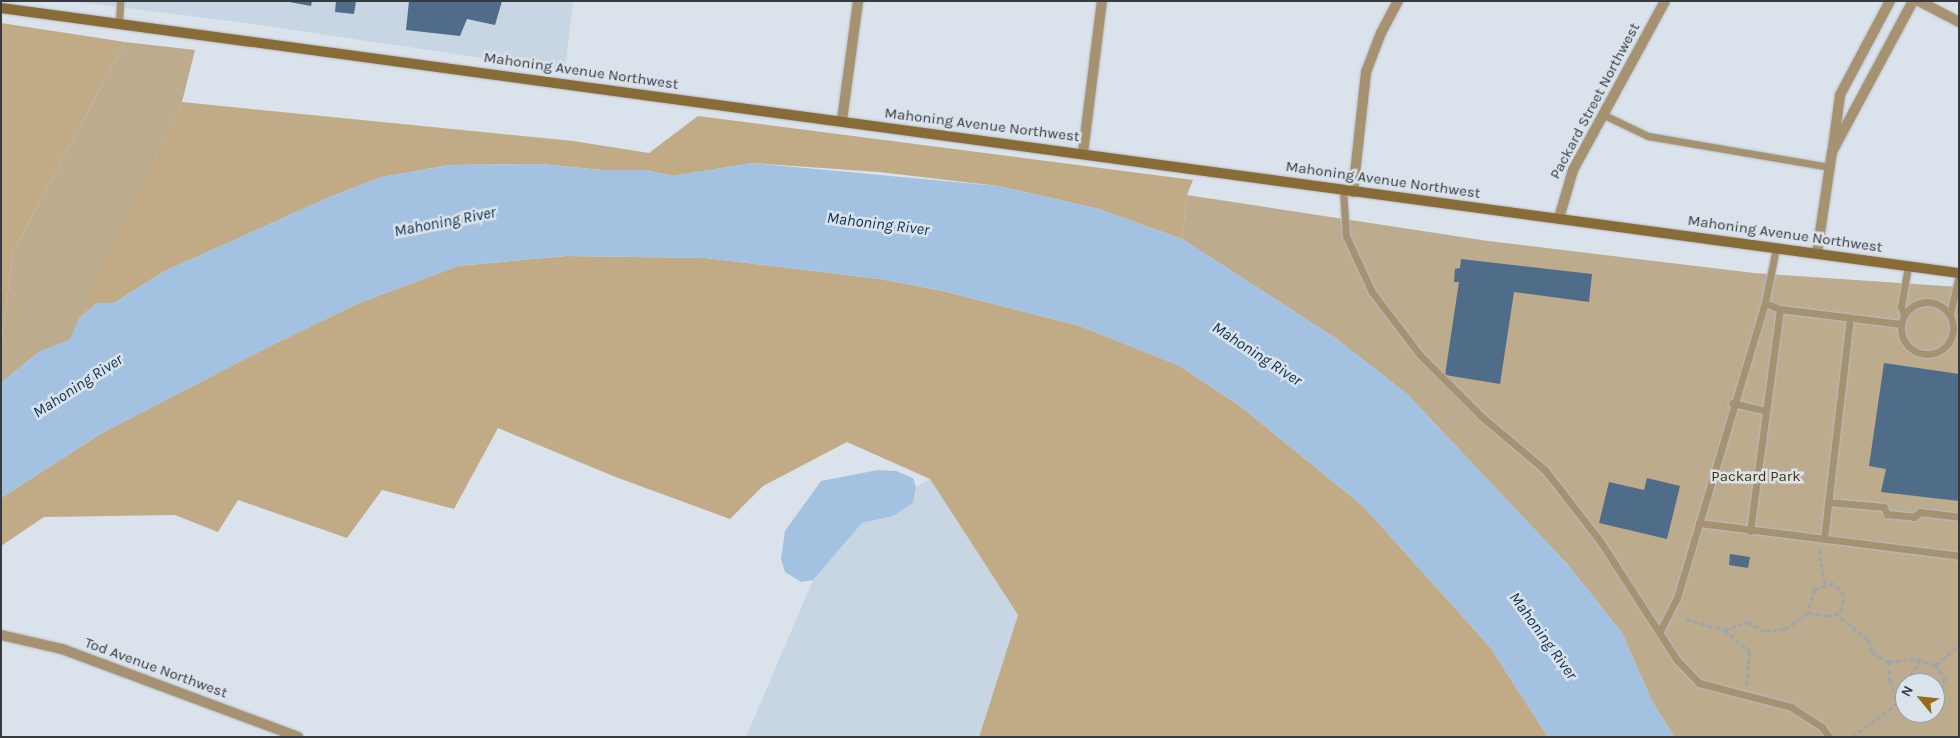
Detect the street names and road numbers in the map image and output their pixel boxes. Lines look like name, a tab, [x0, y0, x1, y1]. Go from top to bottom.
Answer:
street label: Packard Street Northwest	[1546, 20, 1644, 182]
street label: Mahoning Avenue Northwest	[482, 48, 680, 94]
street label: Mahoning Avenue Northwest	[883, 104, 1081, 146]
street label: Mahoning Avenue Northwest	[1284, 157, 1482, 203]
street label: Mahoning Avenue Northwest	[1686, 211, 1884, 257]
street label: Tod Avenue Northwest	[82, 634, 230, 702]

